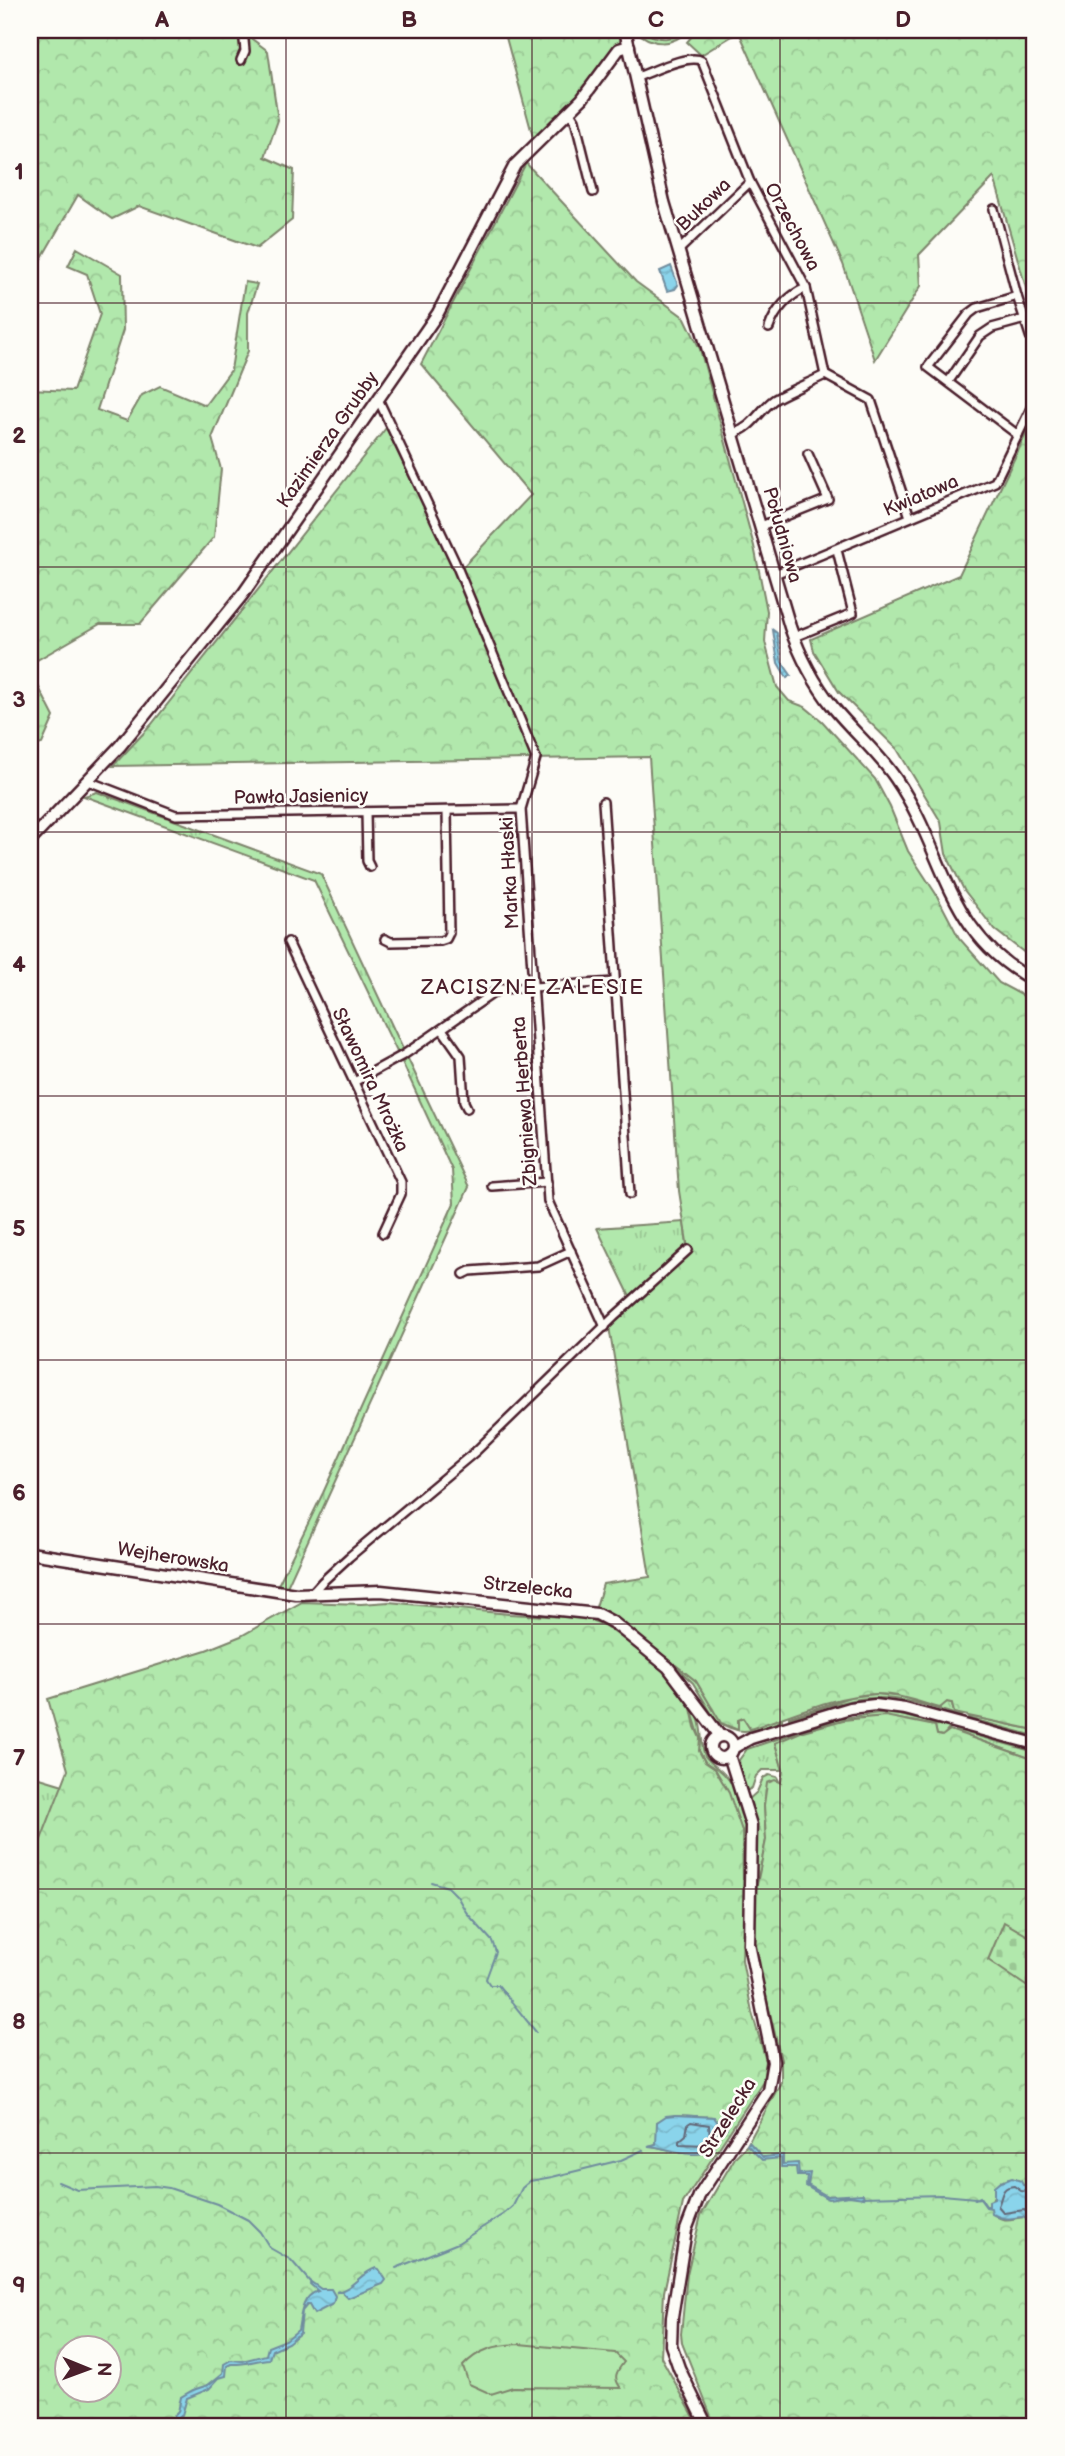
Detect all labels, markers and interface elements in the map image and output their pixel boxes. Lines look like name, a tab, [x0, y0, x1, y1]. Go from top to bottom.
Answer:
text: A	[154, 6, 170, 34]
text: B	[401, 6, 417, 34]
text: C	[648, 6, 664, 34]
text: D	[895, 6, 911, 34]
text: 1	[14, 158, 24, 186]
street label: Bukowa	[672, 174, 736, 236]
street label: Orzechowa	[759, 179, 825, 275]
street label: Kazimierza Grubby	[272, 367, 384, 513]
text: 2	[12, 422, 26, 450]
street label: Kwiatowa	[880, 470, 962, 522]
street label: Południowa	[757, 484, 807, 586]
text: 3	[12, 686, 26, 714]
street label: Pawła Jasienicy	[234, 784, 369, 810]
street label: Marka Hłaski	[496, 816, 524, 930]
text: 4	[12, 951, 26, 979]
district label: ZACISZNE ZALESIE	[420, 975, 645, 1000]
street label: Sławomira Mrożka	[327, 1004, 413, 1156]
street label: Zbigniewa Herberta	[508, 1016, 542, 1187]
text: 5	[12, 1215, 26, 1243]
text: 6	[12, 1479, 26, 1507]
street label: Wejherowska	[115, 1538, 231, 1578]
street label: Strzelecka	[482, 1572, 574, 1604]
text: 7	[13, 1744, 26, 1772]
text: 8	[12, 2008, 26, 2036]
street label: Strzelecka	[694, 2074, 762, 2162]
text: 9	[12, 2272, 26, 2300]
north arrow	[52, 2334, 122, 2404]
text: N	[92, 2362, 115, 2377]

